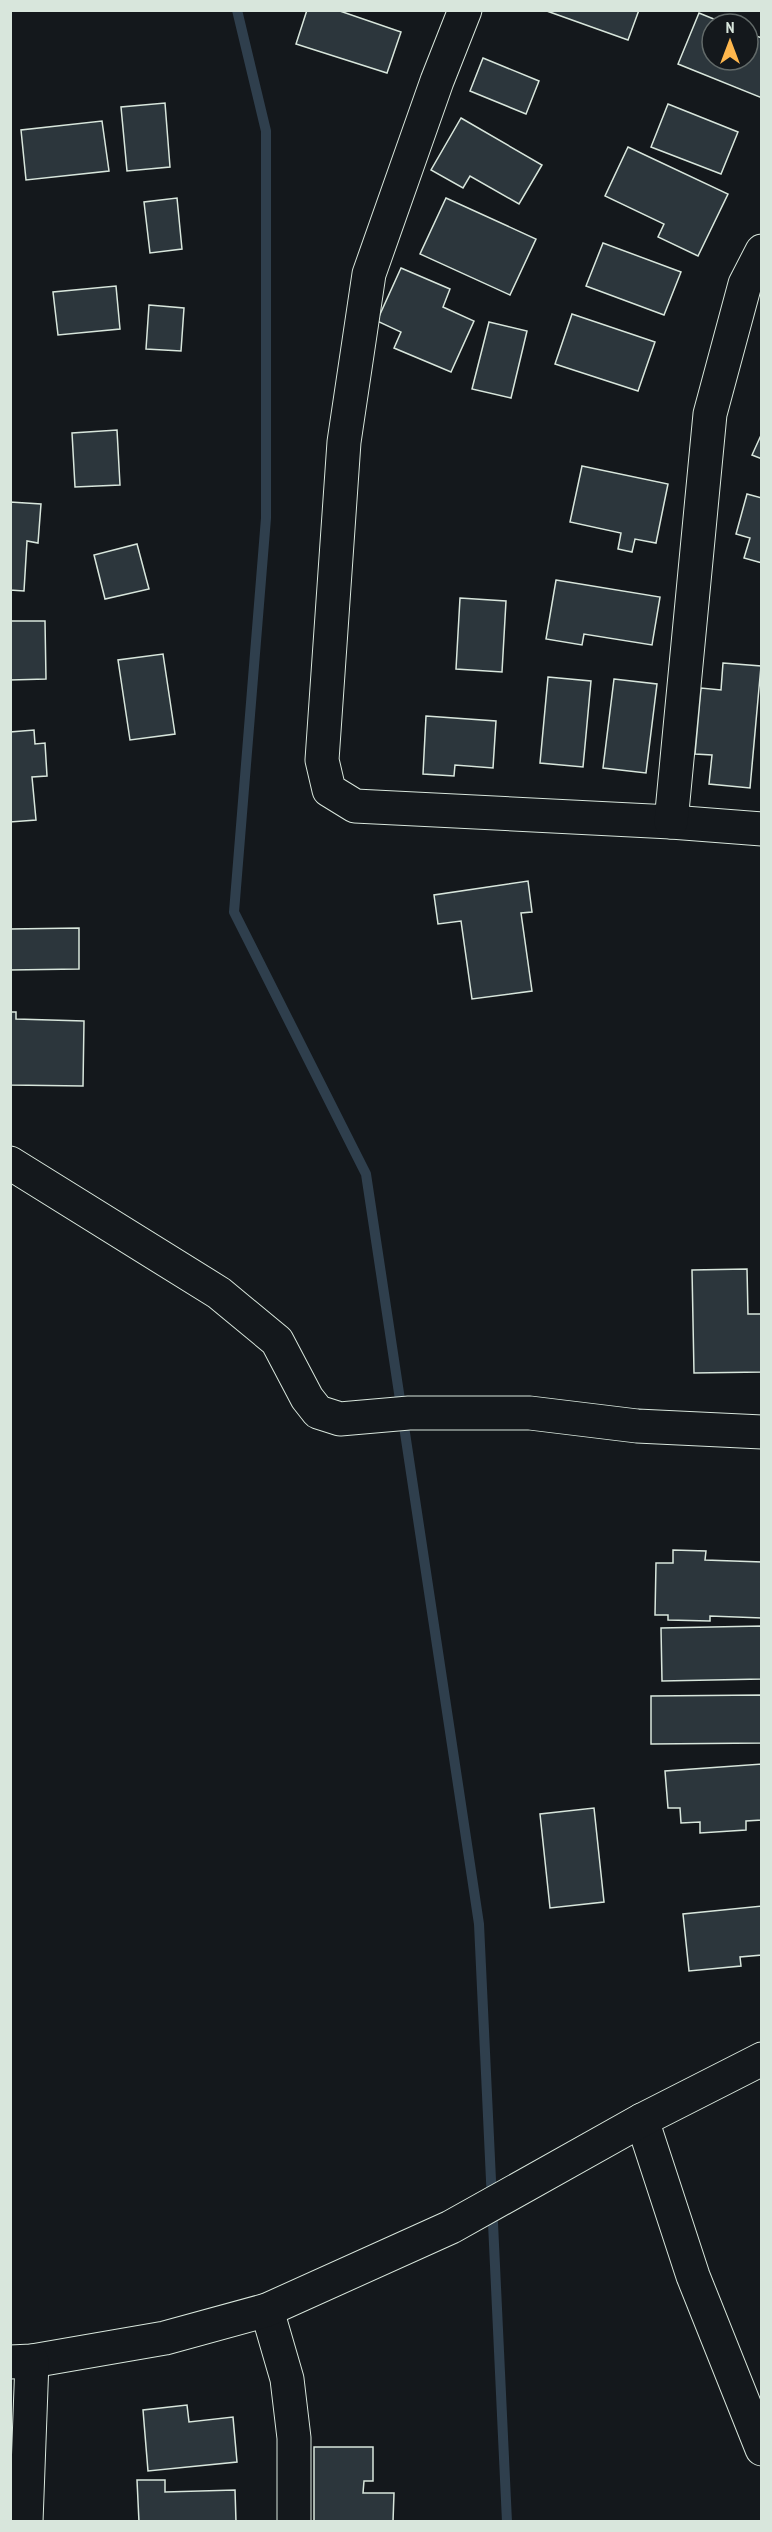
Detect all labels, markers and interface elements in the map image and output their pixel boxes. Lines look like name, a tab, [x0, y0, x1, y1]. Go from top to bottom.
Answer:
north arrow	[700, 12, 760, 72]
text: N	[726, 17, 734, 37]

